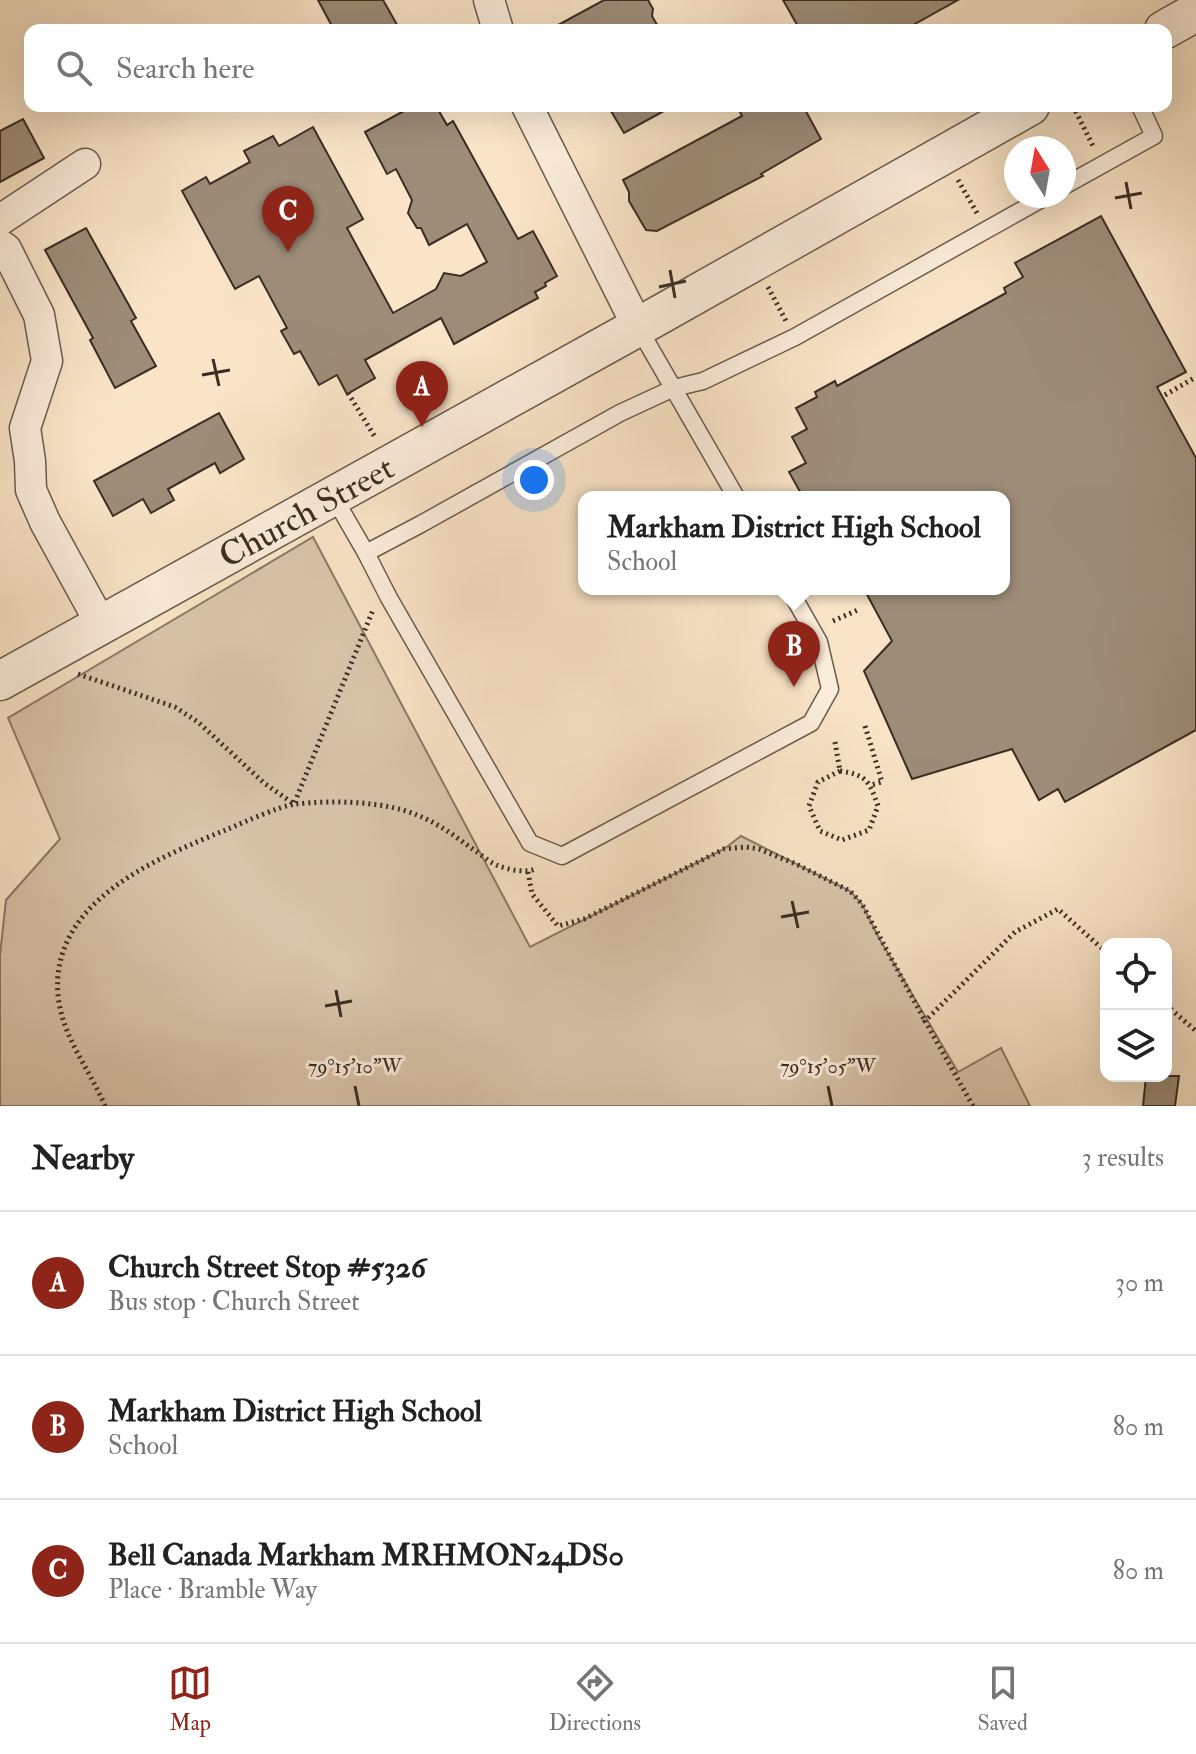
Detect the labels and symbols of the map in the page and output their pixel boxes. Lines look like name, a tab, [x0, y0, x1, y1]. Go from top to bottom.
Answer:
north arrow	[1004, 136, 1076, 208]
pin: C	[262, 186, 314, 252]
pin: A	[396, 361, 448, 427]
street label: Church Street	[212, 447, 402, 578]
your location	[514, 460, 554, 500]
pin: B	[768, 621, 820, 687]
text: 79°15'10"W	[308, 1054, 403, 1079]
text: 79°15'05"W	[780, 1054, 876, 1079]

